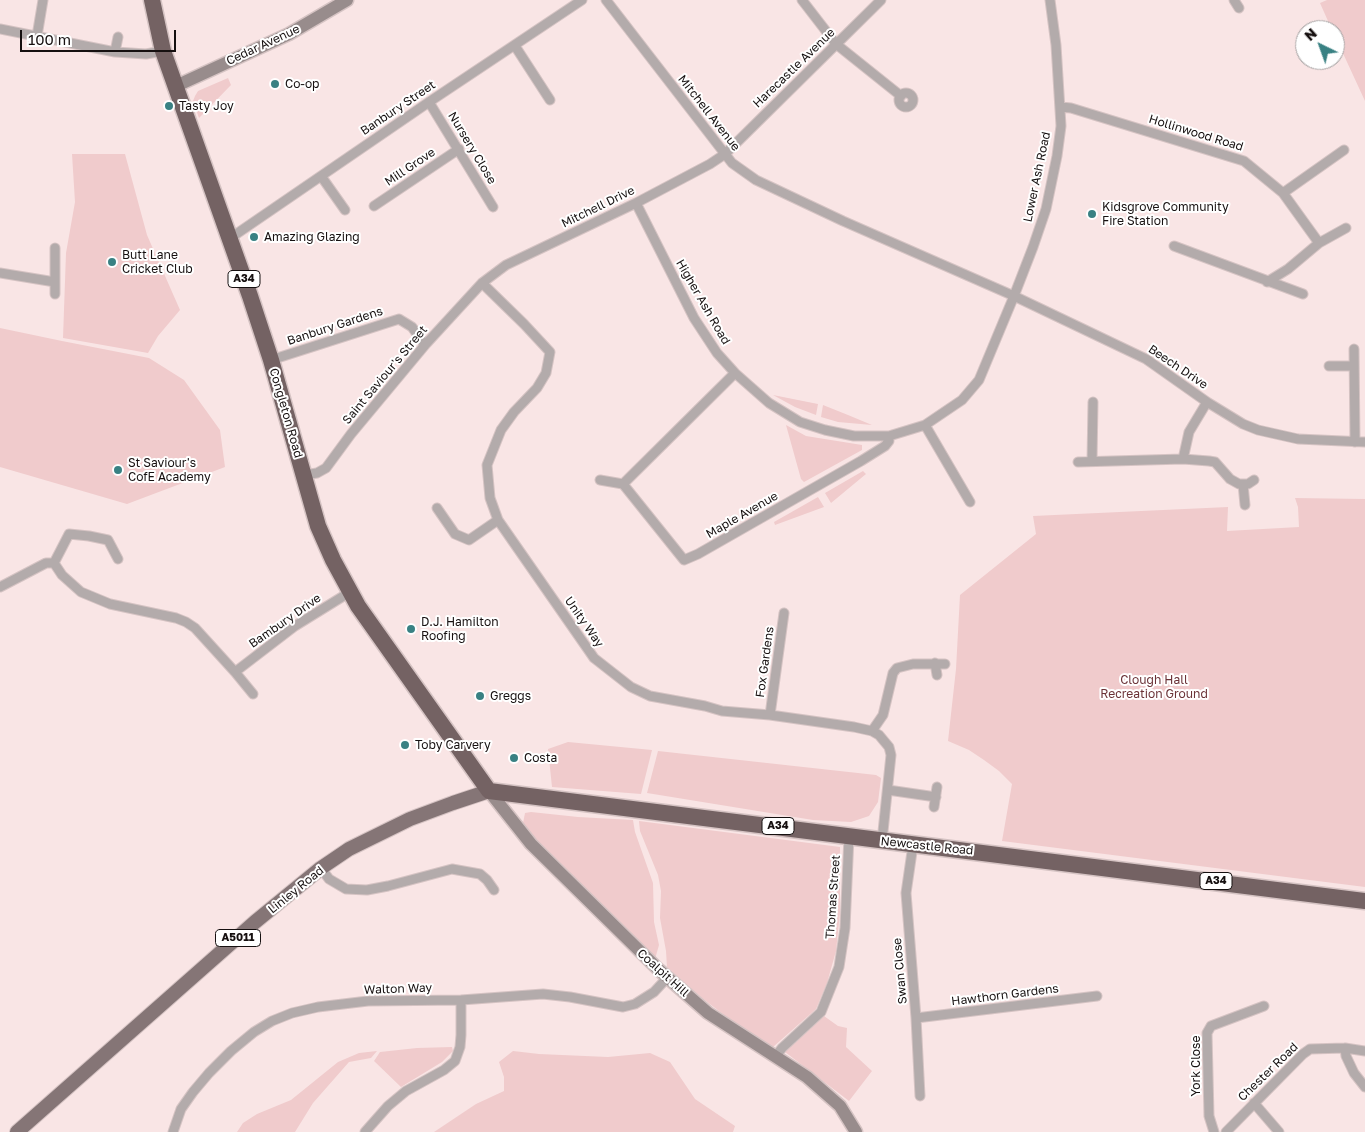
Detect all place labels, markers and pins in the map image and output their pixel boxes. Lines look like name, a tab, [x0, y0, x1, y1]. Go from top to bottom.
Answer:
place label: Co-op	[285, 77, 319, 91]
marker: Co-op	[269, 78, 281, 90]
place label: Tasty Joy	[179, 99, 234, 113]
marker: Tasty Joy	[163, 100, 175, 112]
place label: Kidsgrove Community Fire Station	[1102, 200, 1229, 228]
marker: Kidsgrove Community Fire Station	[1086, 208, 1098, 220]
place label: Amazing Glazing	[264, 230, 360, 244]
marker: Amazing Glazing	[248, 231, 260, 243]
place label: Butt Lane Cricket Club	[122, 248, 193, 276]
marker: Butt Lane Cricket Club	[106, 256, 118, 268]
place label: St Saviour's CofE Academy	[128, 456, 211, 484]
marker: St Saviour's CofE Academy	[112, 464, 124, 476]
place label: D.J. Hamilton Roofing	[421, 615, 499, 643]
marker: D.J. Hamilton Roofing	[405, 623, 417, 635]
place label: Greggs	[490, 689, 531, 703]
marker: Greggs	[474, 690, 486, 702]
place label: Toby Carvery	[415, 738, 491, 752]
marker: Toby Carvery	[399, 739, 411, 751]
place label: Costa	[524, 751, 557, 765]
marker: Costa	[508, 752, 520, 764]

